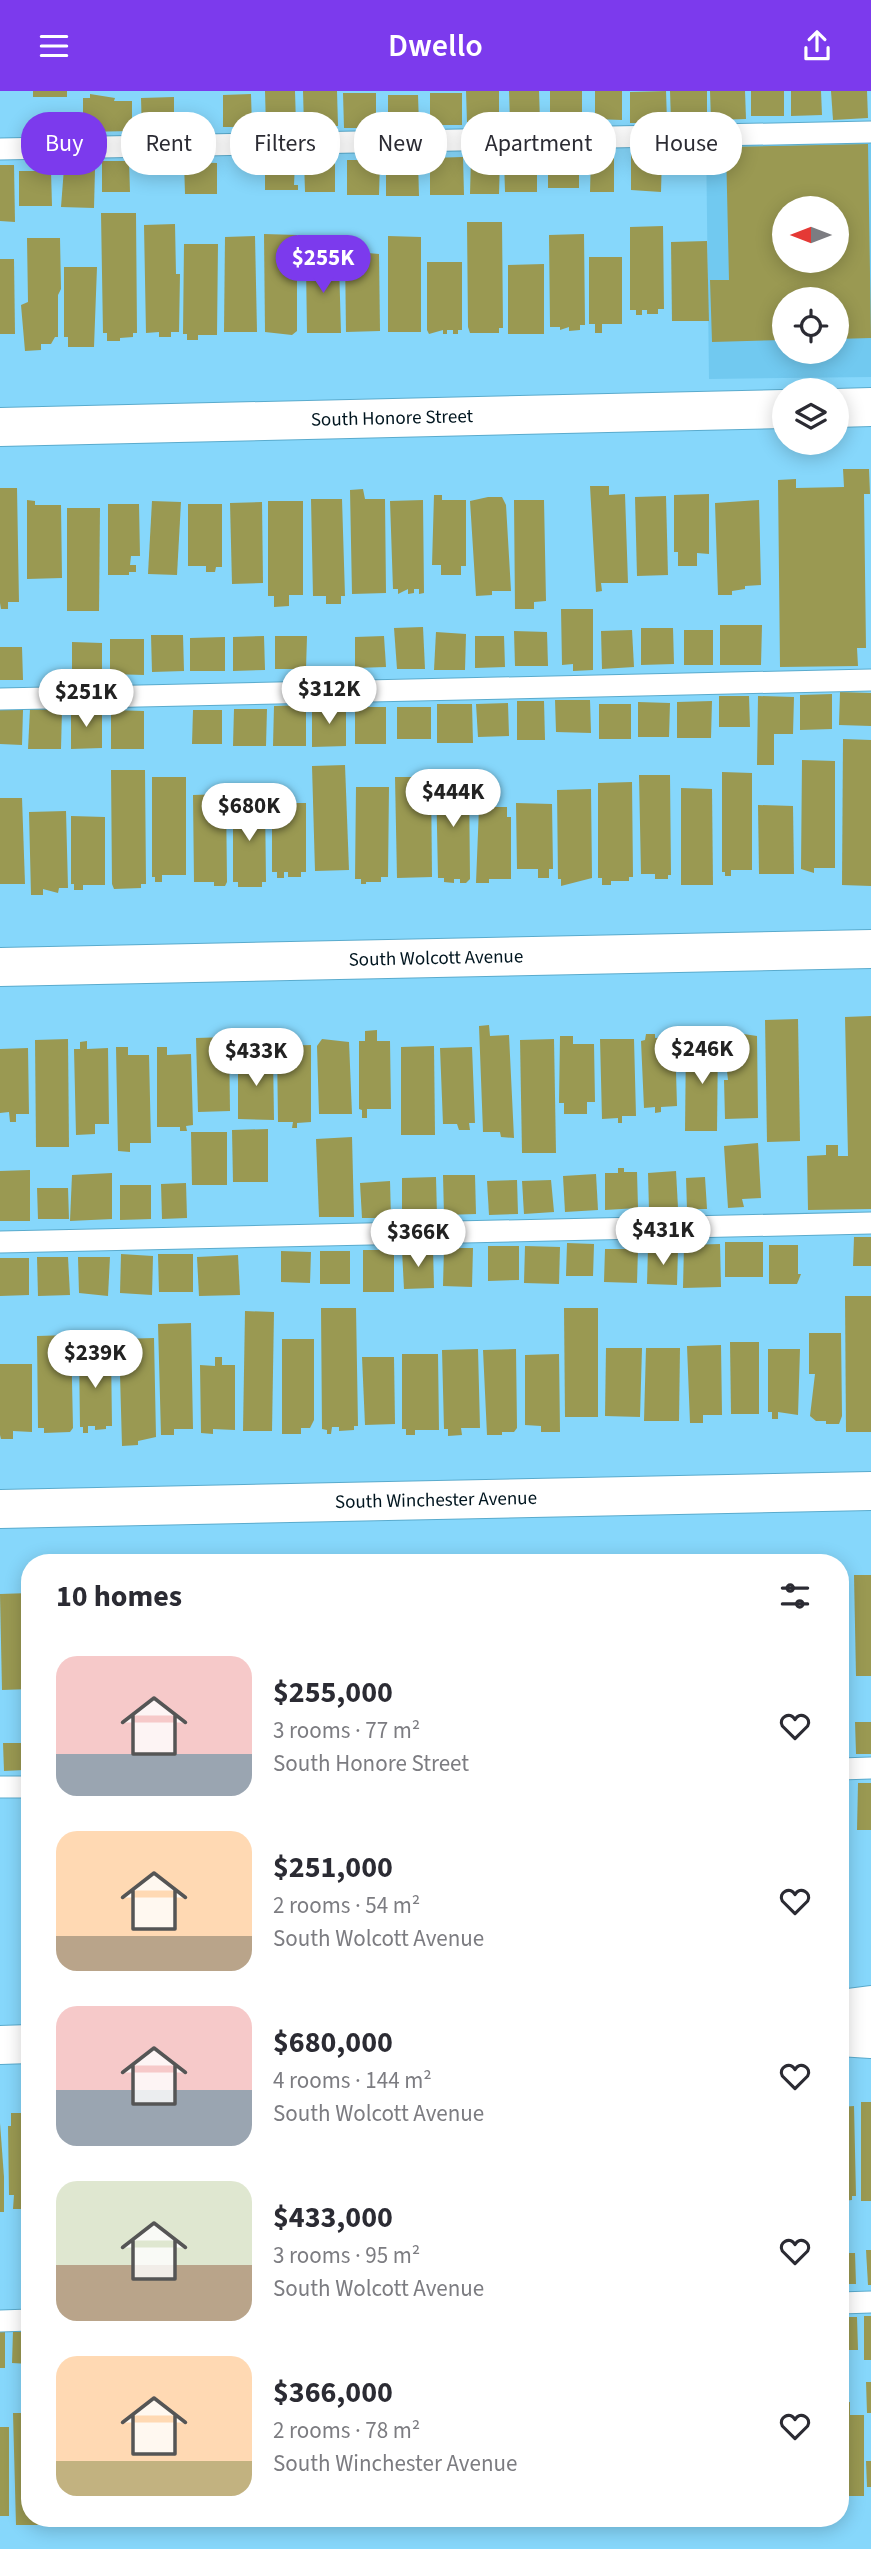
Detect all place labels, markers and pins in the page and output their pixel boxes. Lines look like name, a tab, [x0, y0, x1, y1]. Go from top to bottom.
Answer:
pin: $255K	[274, 235, 372, 295]
pin: $312K	[280, 667, 378, 726]
pin: $251K	[37, 669, 135, 729]
pin: $444K	[404, 769, 502, 829]
pin: $680K	[200, 783, 298, 843]
pin: $246K	[653, 1027, 751, 1086]
pin: $433K	[207, 1028, 305, 1088]
pin: $431K	[614, 1207, 712, 1267]
pin: $366K	[369, 1209, 467, 1269]
pin: $239K	[46, 1331, 144, 1390]

